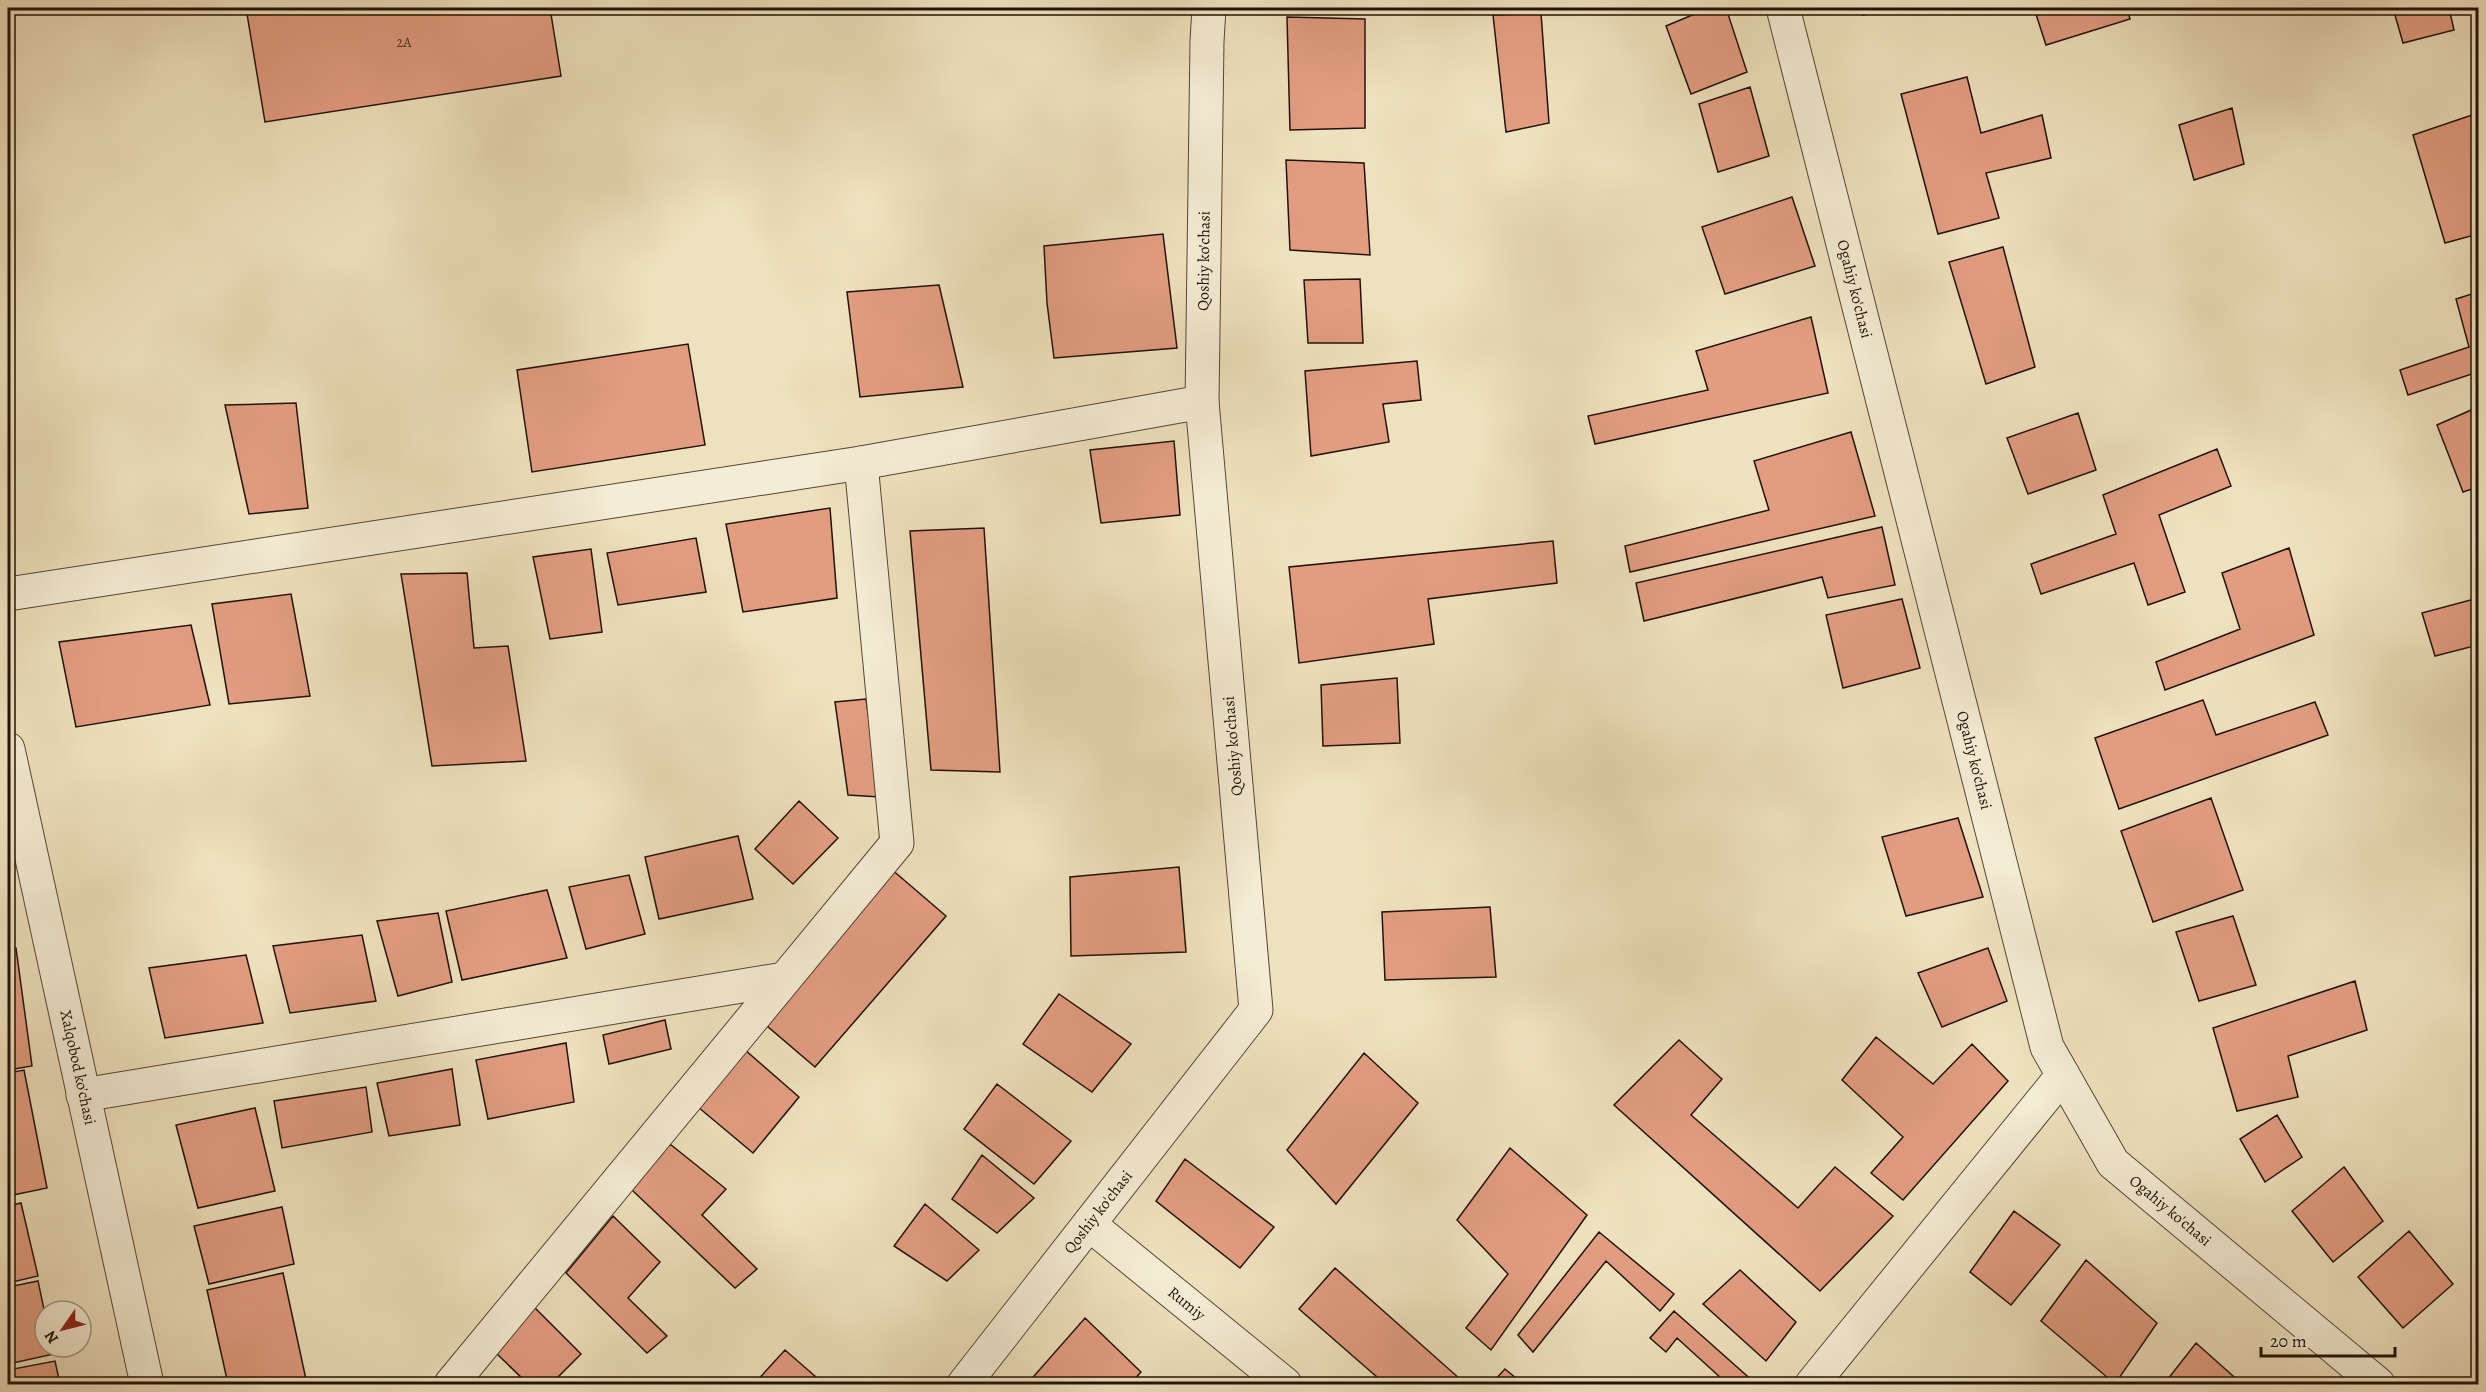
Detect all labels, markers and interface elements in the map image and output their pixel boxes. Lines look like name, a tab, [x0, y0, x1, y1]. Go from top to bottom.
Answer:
house number: 2A	[397, 33, 412, 52]
street label: Qoshiy ko'chasi	[1192, 211, 1216, 311]
street label: Ogahiy ko'chasi	[1831, 237, 1878, 341]
street label: Qoshiy ko'chasi	[1218, 695, 1248, 797]
street label: Ogahiy ko'chasi	[1951, 708, 1997, 812]
street label: Xalqobod ko'chasi	[54, 1008, 101, 1127]
street label: Qoshiy ko'chasi	[1059, 1166, 1138, 1258]
street label: Ogahiy ko'chasi	[2124, 1170, 2216, 1252]
street label: Rumiy	[1163, 1282, 1211, 1326]
north arrow	[33, 1299, 93, 1359]
scale bar	[2261, 1320, 2394, 1358]
text: N	[39, 1326, 64, 1348]
text: 20 m	[2270, 1329, 2307, 1353]

